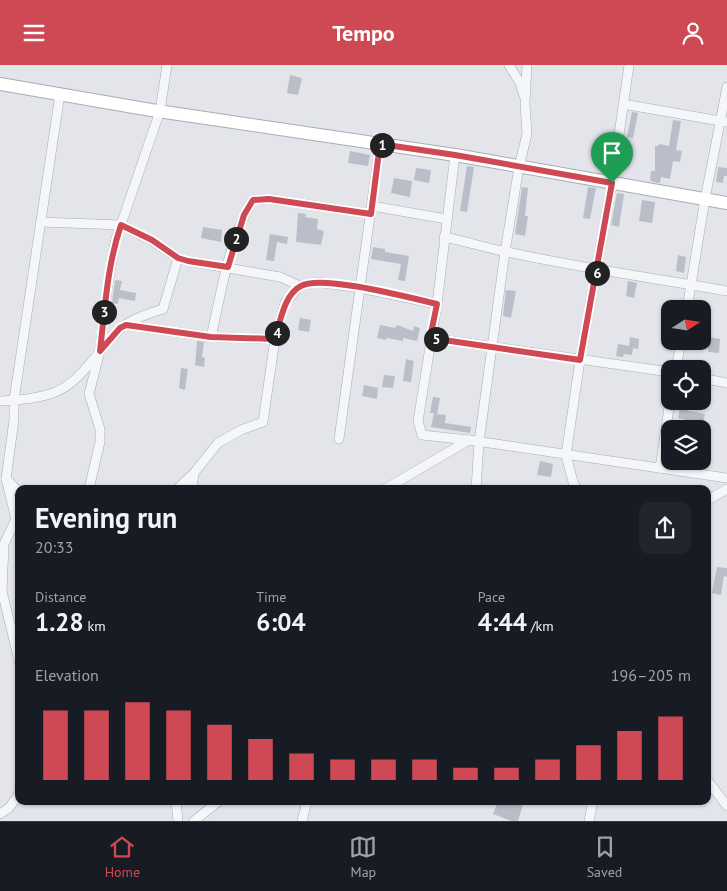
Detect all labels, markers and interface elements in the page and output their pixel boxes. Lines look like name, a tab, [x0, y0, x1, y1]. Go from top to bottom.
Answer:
icon: menu	[20, 19, 48, 47]
text: Tempo	[332, 19, 395, 47]
icon: person	[679, 19, 707, 47]
pin	[591, 132, 633, 183]
pin: 1	[370, 133, 394, 157]
text: 1	[379, 136, 386, 154]
icon: arrive	[598, 139, 626, 167]
pin: 2	[224, 227, 248, 251]
text: 2	[233, 230, 240, 248]
pin: 6	[584, 261, 610, 285]
text: 6	[594, 264, 601, 282]
pin: 3	[92, 299, 116, 325]
north arrow	[661, 300, 711, 350]
map controls	[661, 300, 711, 470]
text: 3	[101, 303, 108, 321]
pin: 4	[264, 321, 290, 345]
text: 4	[274, 324, 281, 342]
pin: 5	[424, 327, 448, 351]
text: 5	[433, 330, 440, 348]
button: locate	[661, 360, 711, 410]
button: layers	[661, 420, 711, 470]
text: Evening run	[35, 499, 177, 536]
button: share	[639, 502, 691, 554]
text: 20:33	[35, 537, 73, 557]
text: Distance	[35, 588, 86, 606]
text: Time	[256, 588, 286, 606]
text: Pace	[478, 588, 505, 606]
text: 1.28	[35, 606, 84, 638]
text: 6:04	[256, 606, 306, 638]
text: 4:44	[478, 606, 527, 638]
text: km	[84, 617, 106, 635]
text: /km	[527, 617, 554, 635]
text: Elevation	[35, 665, 99, 685]
text: 196–205 m	[611, 665, 691, 685]
tab: Home	[105, 833, 140, 881]
tab: Map	[349, 833, 377, 881]
tab: Saved	[587, 833, 622, 881]

